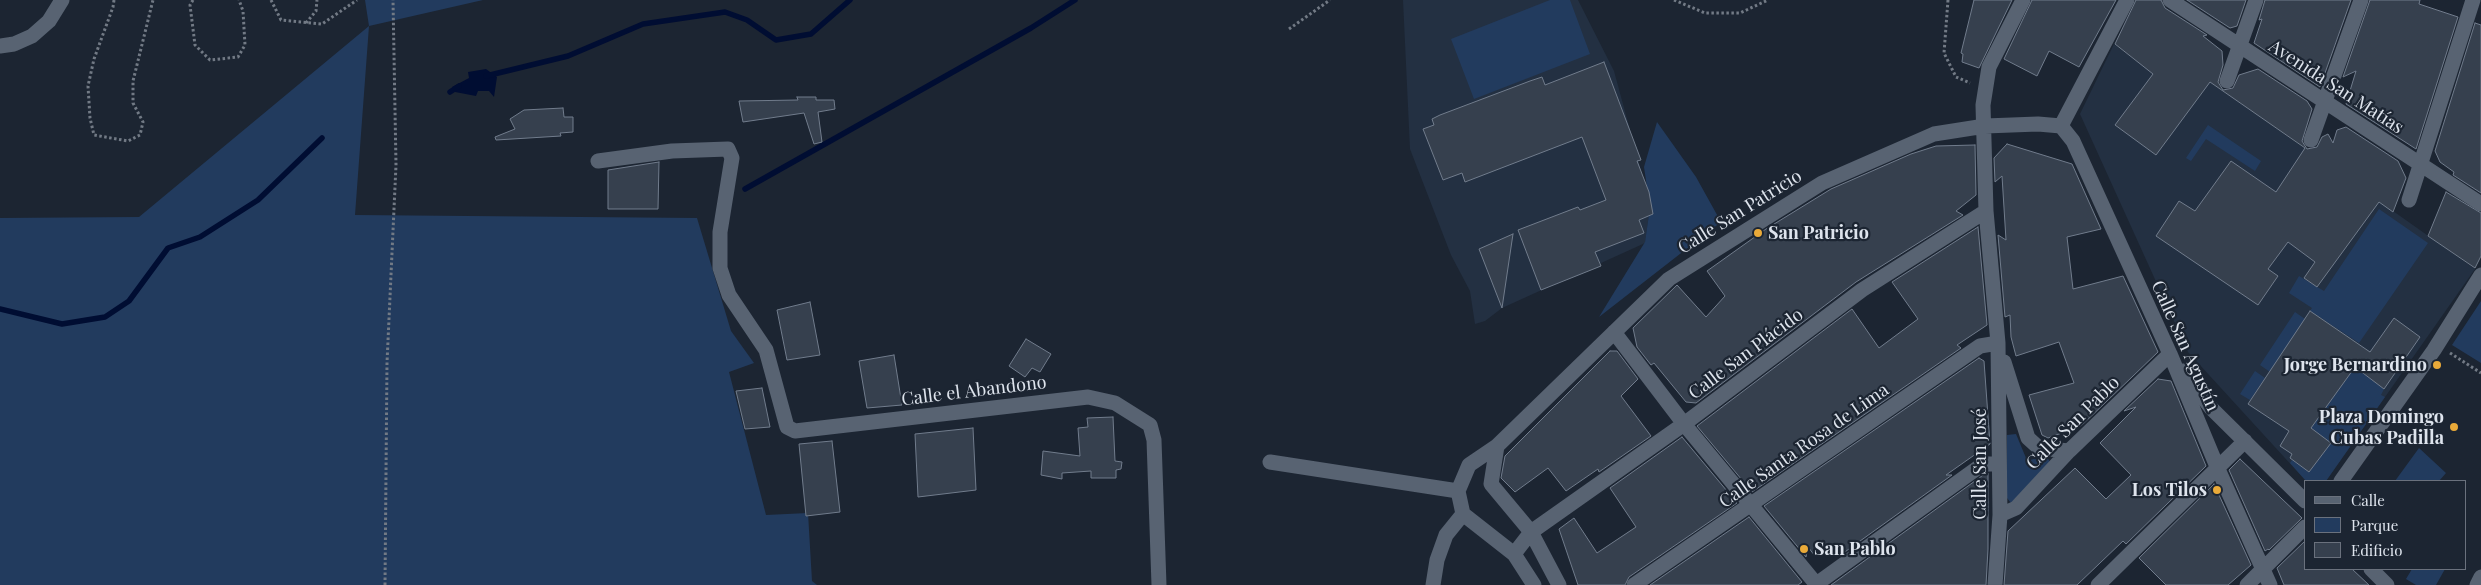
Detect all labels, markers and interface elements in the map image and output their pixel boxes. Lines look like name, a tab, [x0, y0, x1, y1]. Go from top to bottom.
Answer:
street label: Avenida San Matías	[2265, 35, 2407, 139]
street label: Calle San Patricio	[1674, 165, 1806, 259]
place label: San Patricio	[1768, 222, 1869, 244]
marker: San Patricio	[1752, 227, 1764, 239]
street label: Calle San Agustín	[2147, 277, 2223, 415]
street label: Calle San Plácido	[1684, 304, 1808, 404]
place label: Jorge Bernardino	[2284, 354, 2427, 376]
marker: Jorge Bernardino	[2431, 359, 2443, 371]
street label: Calle el Abandono	[900, 371, 1048, 411]
street label: Calle San Pablo	[2022, 372, 2124, 474]
street label: Calle Santa Rosa de Lima	[1715, 379, 1893, 513]
place label: Plaza Domingo Cubas Padilla	[2319, 406, 2444, 448]
street label: Calle San José	[1969, 408, 1991, 520]
marker: Plaza Domingo Cubas Padilla	[2448, 421, 2460, 433]
place label: Los Tilos	[2132, 479, 2207, 501]
legend	[2304, 480, 2466, 570]
marker: Los Tilos	[2211, 484, 2223, 496]
text: Calle	[2351, 490, 2385, 510]
text: Parque	[2351, 515, 2398, 535]
place label: San Pablo	[1814, 538, 1896, 560]
text: Edificio	[2351, 540, 2402, 560]
marker: San Pablo	[1798, 543, 1810, 555]

